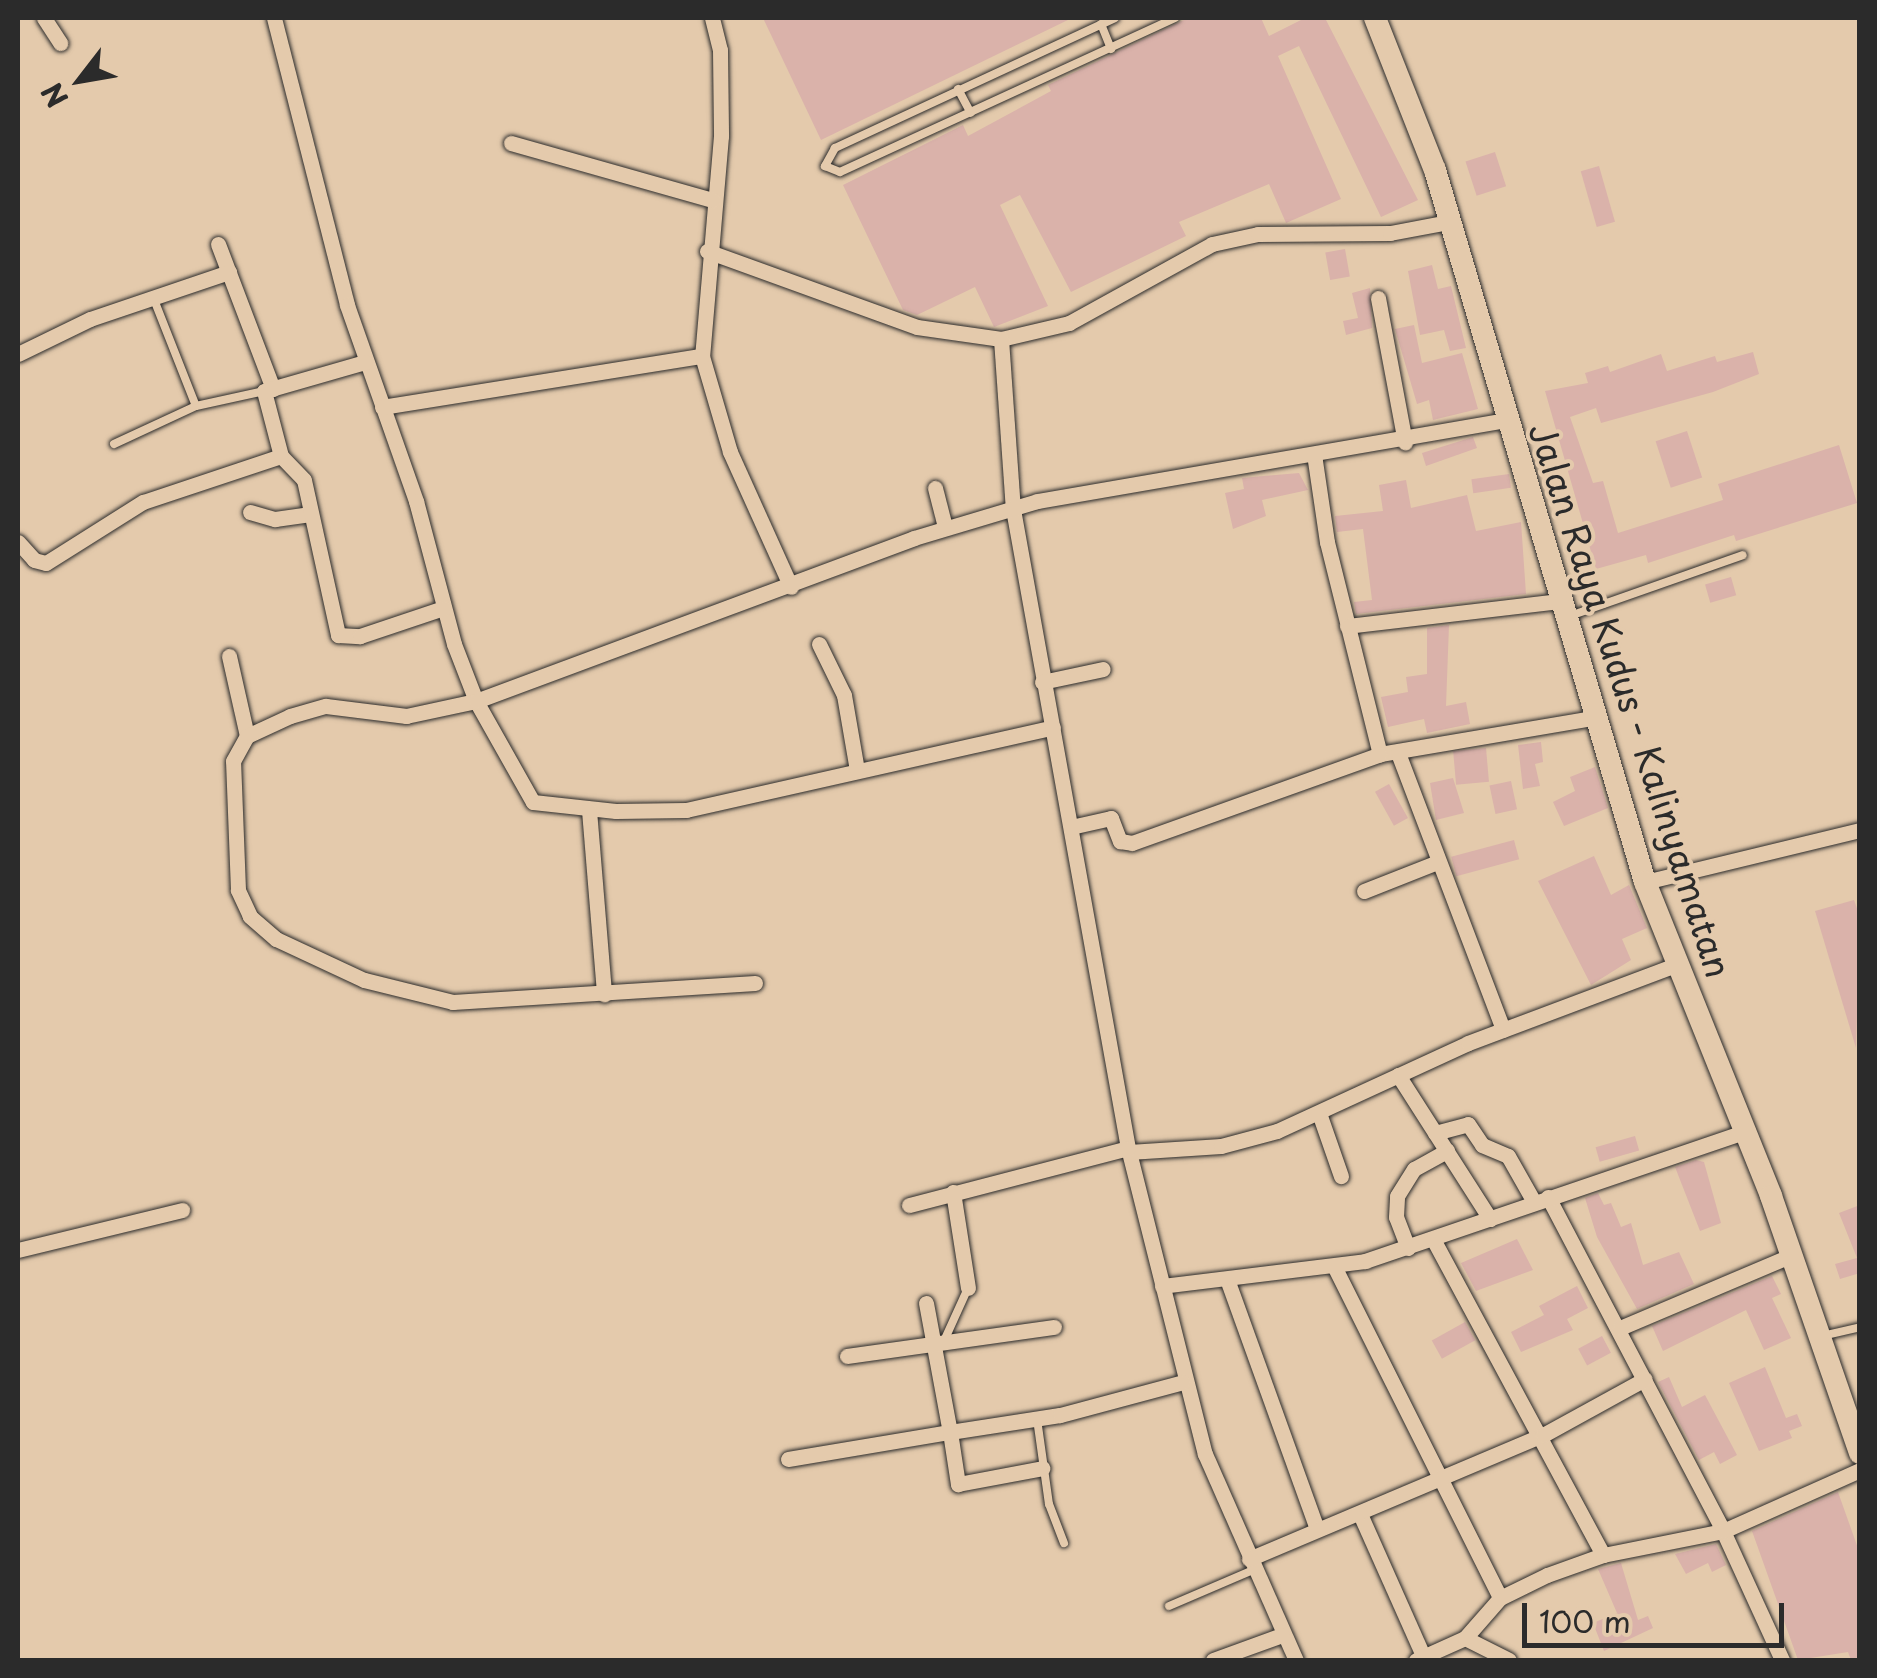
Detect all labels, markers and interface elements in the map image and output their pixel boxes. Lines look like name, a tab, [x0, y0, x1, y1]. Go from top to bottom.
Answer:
north arrow	[30, 30, 130, 130]
text: N	[30, 75, 78, 116]
street label: Jalan Raya Kudus - Kalinyamatan	[1521, 415, 1741, 985]
scale bar	[1527, 1583, 1790, 1645]
text: 100 m	[1539, 1598, 1631, 1643]

